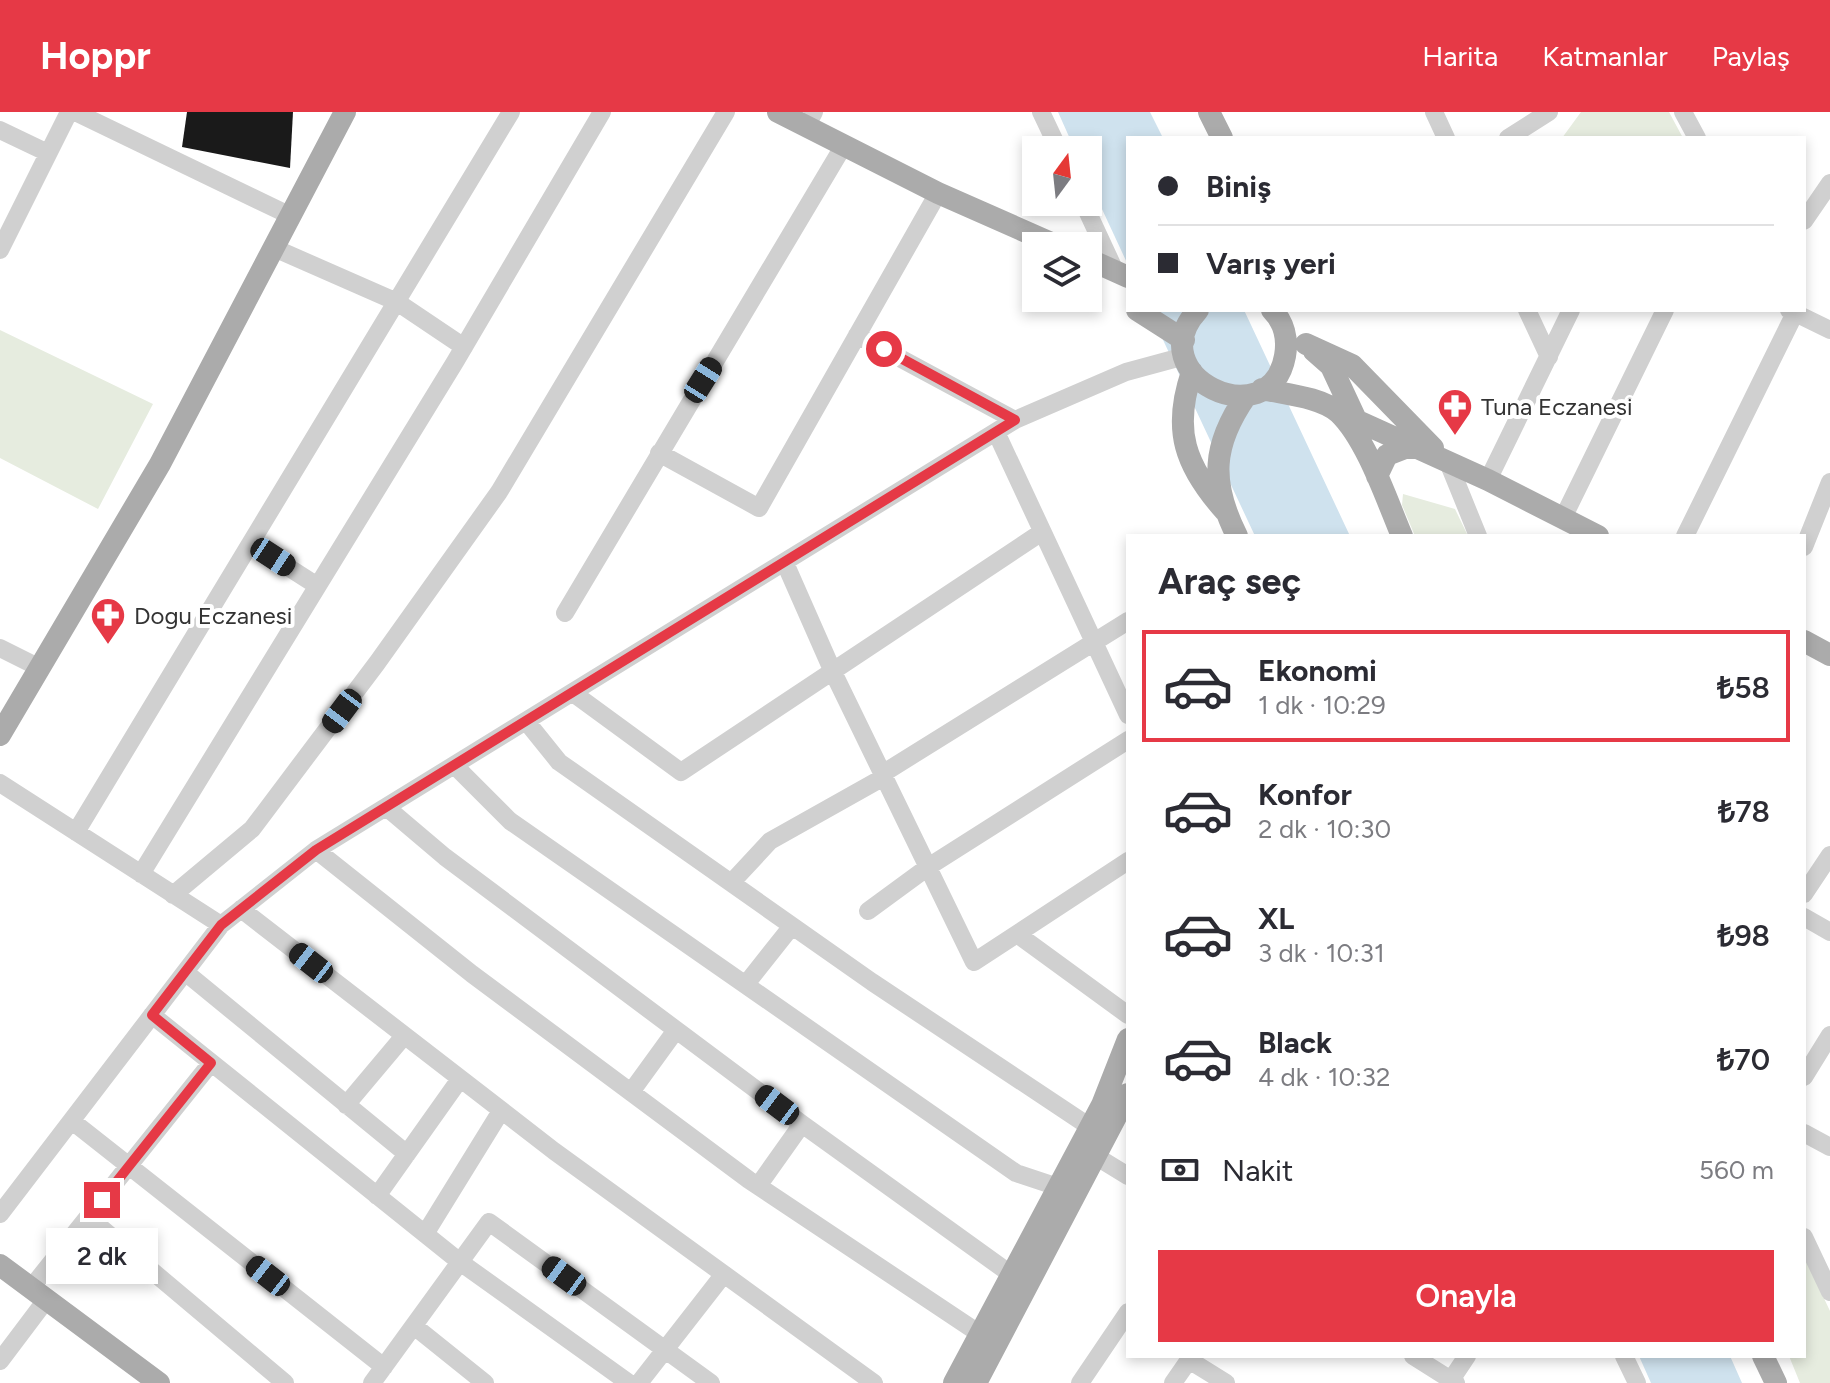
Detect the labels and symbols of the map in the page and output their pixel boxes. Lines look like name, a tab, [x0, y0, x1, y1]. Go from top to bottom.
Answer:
north arrow	[1022, 136, 1102, 216]
route start	[866, 331, 902, 367]
car	[680, 353, 726, 407]
pharmacy icon: Tuna Eczanesi	[1436, 387, 1474, 437]
place label: Tuna Eczanesi	[1481, 392, 1633, 421]
car	[246, 534, 300, 580]
pharmacy icon: Dogu Eczanesi	[89, 596, 127, 646]
place label: Dogu Eczanesi	[134, 601, 292, 630]
car	[318, 685, 366, 737]
car	[285, 939, 337, 987]
car	[751, 1081, 803, 1129]
route end	[84, 1182, 120, 1218]
callout: 2 dk	[46, 1228, 158, 1284]
car	[242, 1252, 294, 1300]
car	[538, 1252, 590, 1300]

